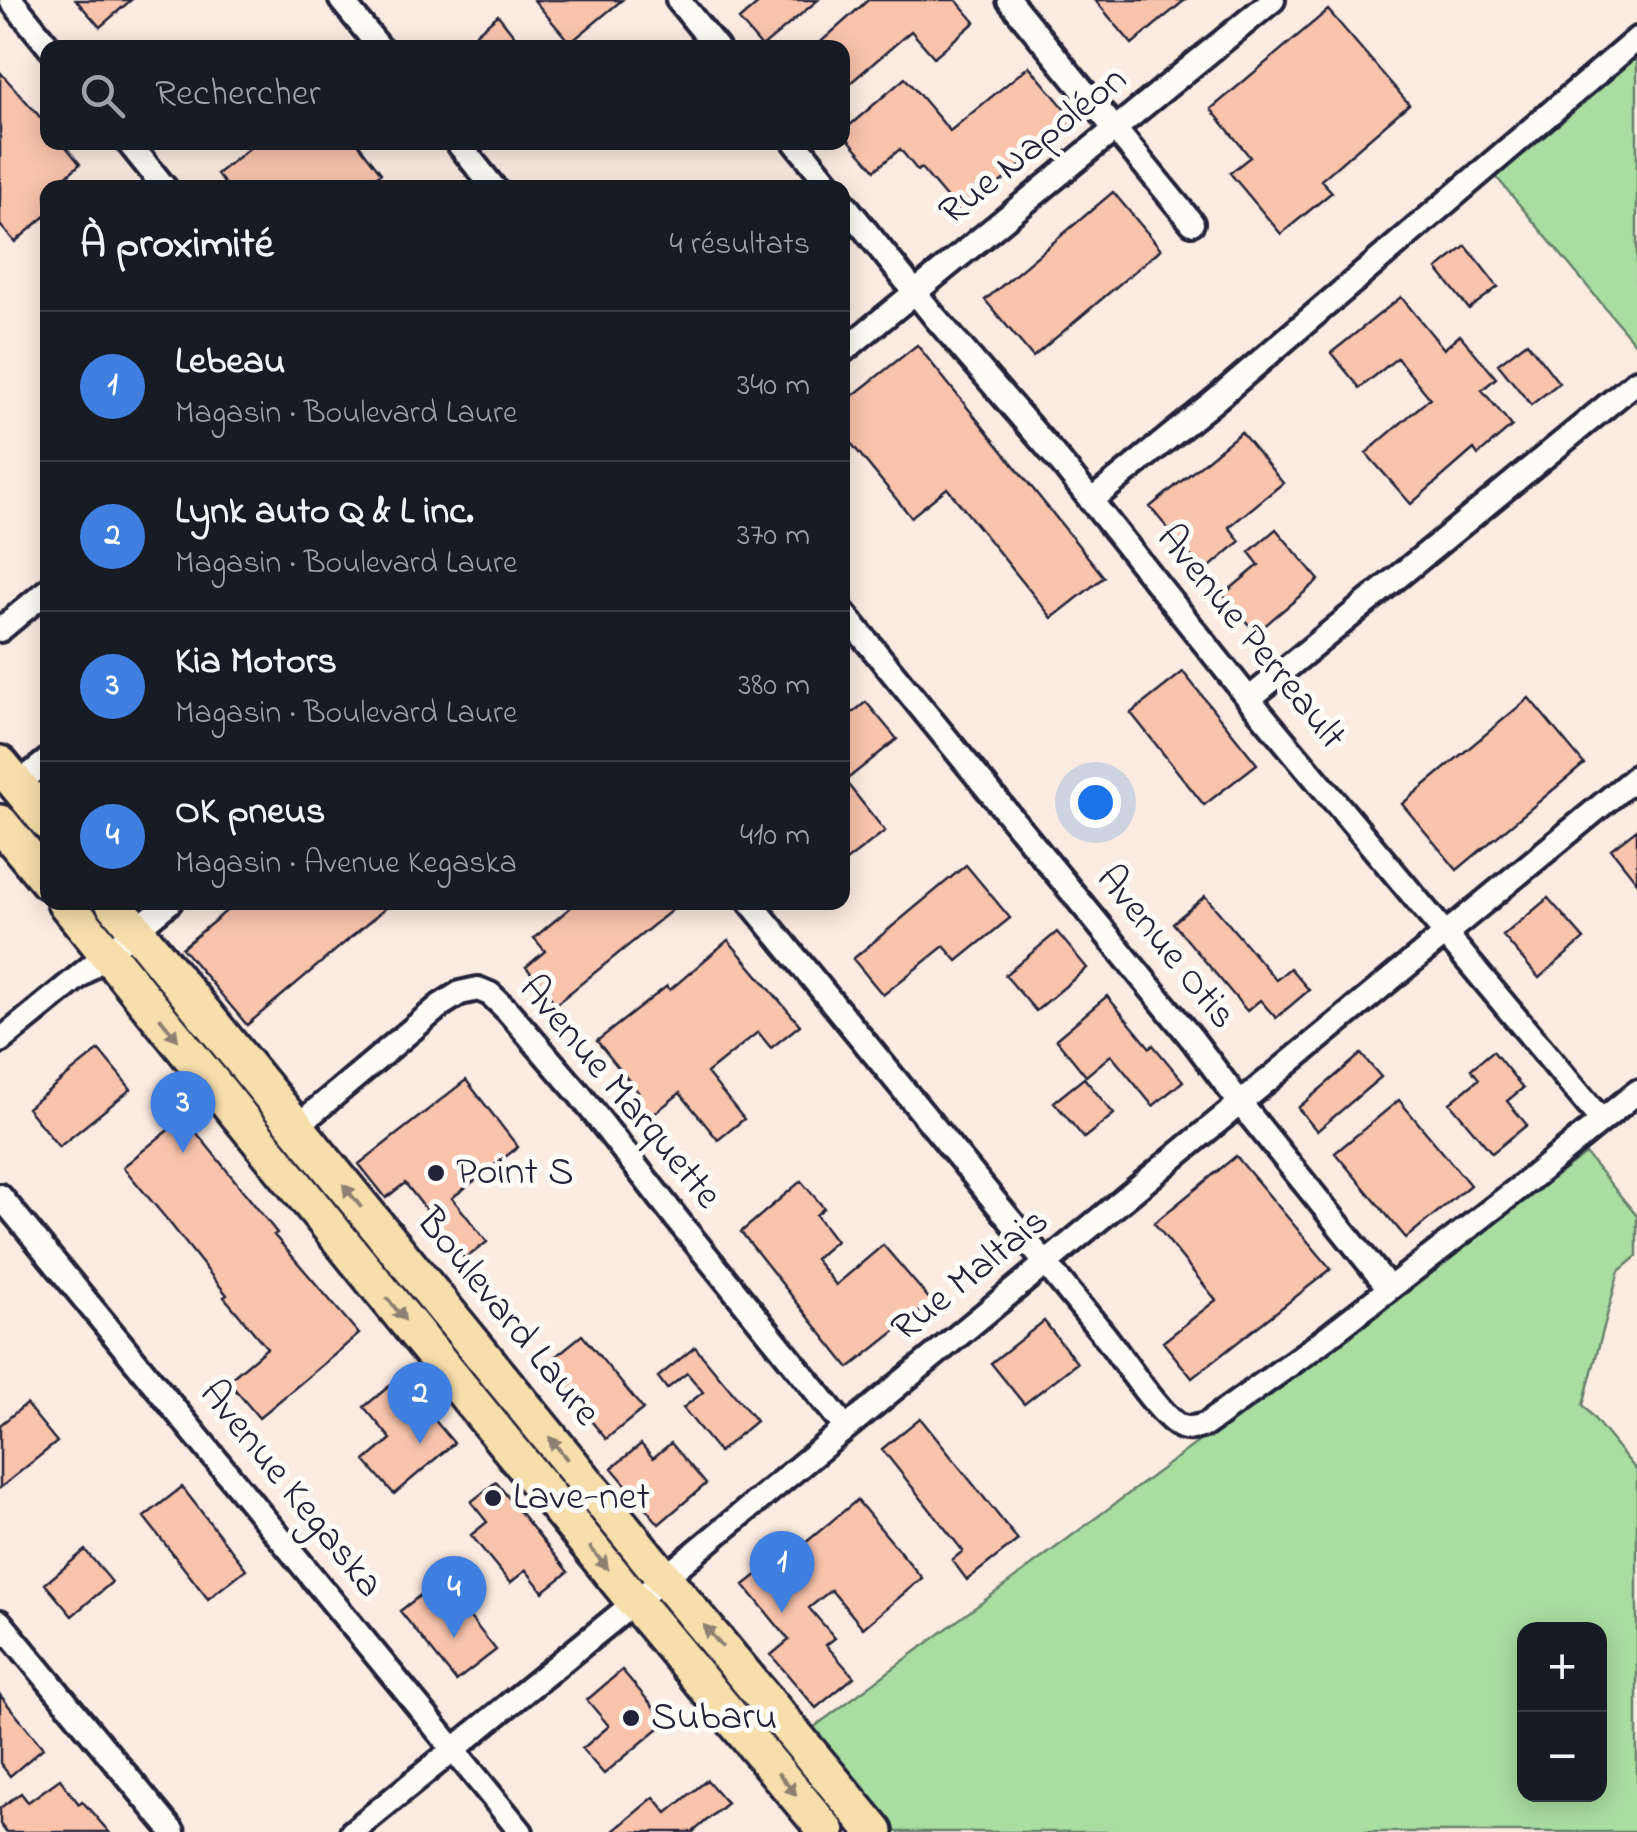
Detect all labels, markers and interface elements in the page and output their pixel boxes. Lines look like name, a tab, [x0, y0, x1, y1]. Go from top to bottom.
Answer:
search box	[40, 40, 850, 150]
street label: Rue Napoléon	[927, 52, 1141, 242]
text: Rechercher	[155, 67, 321, 123]
icon: search	[75, 68, 130, 123]
text: À proximité	[80, 215, 274, 276]
text: 4 résultats	[670, 222, 810, 269]
text: Lebeau	[175, 335, 285, 391]
text: 1	[107, 363, 118, 410]
text: 340 m	[737, 363, 810, 410]
text: Magasin · Boulevard Laure	[175, 391, 517, 438]
text: Lynk auto Q & L inc.	[175, 485, 474, 541]
street label: Avenue Perreault	[1140, 512, 1360, 764]
text: 2	[105, 513, 120, 560]
text: 370 m	[737, 513, 810, 560]
text: Magasin · Boulevard Laure	[175, 541, 517, 588]
text: Kia Motors	[175, 635, 337, 691]
text: 3	[106, 663, 119, 710]
text: 380 m	[738, 663, 810, 710]
text: Magasin · Boulevard Laure	[175, 691, 517, 738]
your location	[1070, 777, 1121, 828]
text: OK pneus	[175, 785, 325, 841]
text: 4	[106, 813, 119, 860]
text: 410 m	[740, 813, 810, 860]
text: Magasin · Avenue Kegaska	[175, 841, 517, 888]
street label: Avenue Otis	[1080, 853, 1250, 1043]
street label: Avenue Marquette	[503, 963, 735, 1223]
one-way arrow	[158, 1017, 179, 1042]
pin: 3	[150, 1070, 216, 1153]
place label: Point S	[456, 1144, 574, 1203]
marker: Point S	[425, 1162, 447, 1184]
one-way arrow	[342, 1184, 364, 1209]
street label: Rue Maltais	[879, 1194, 1063, 1358]
street label: Boulevard Laure	[400, 1195, 614, 1440]
one-way arrow	[385, 1296, 406, 1321]
pin: 2	[388, 1362, 452, 1444]
street label: Avenue Kegaska	[183, 1368, 397, 1612]
one-way arrow	[548, 1435, 569, 1460]
place label: Lave-net	[513, 1469, 650, 1528]
marker: Lave-net	[482, 1487, 504, 1509]
pin: 1	[750, 1530, 814, 1613]
one-way arrow	[588, 1545, 610, 1571]
pin: 4	[422, 1556, 486, 1638]
map controls	[1517, 1622, 1607, 1802]
button: +	[1517, 1622, 1607, 1712]
one-way arrow	[702, 1624, 724, 1649]
place label: Subaru	[651, 1689, 777, 1748]
marker: Subaru	[620, 1707, 642, 1729]
button: −	[1517, 1712, 1607, 1802]
one-way arrow	[776, 1772, 797, 1797]

